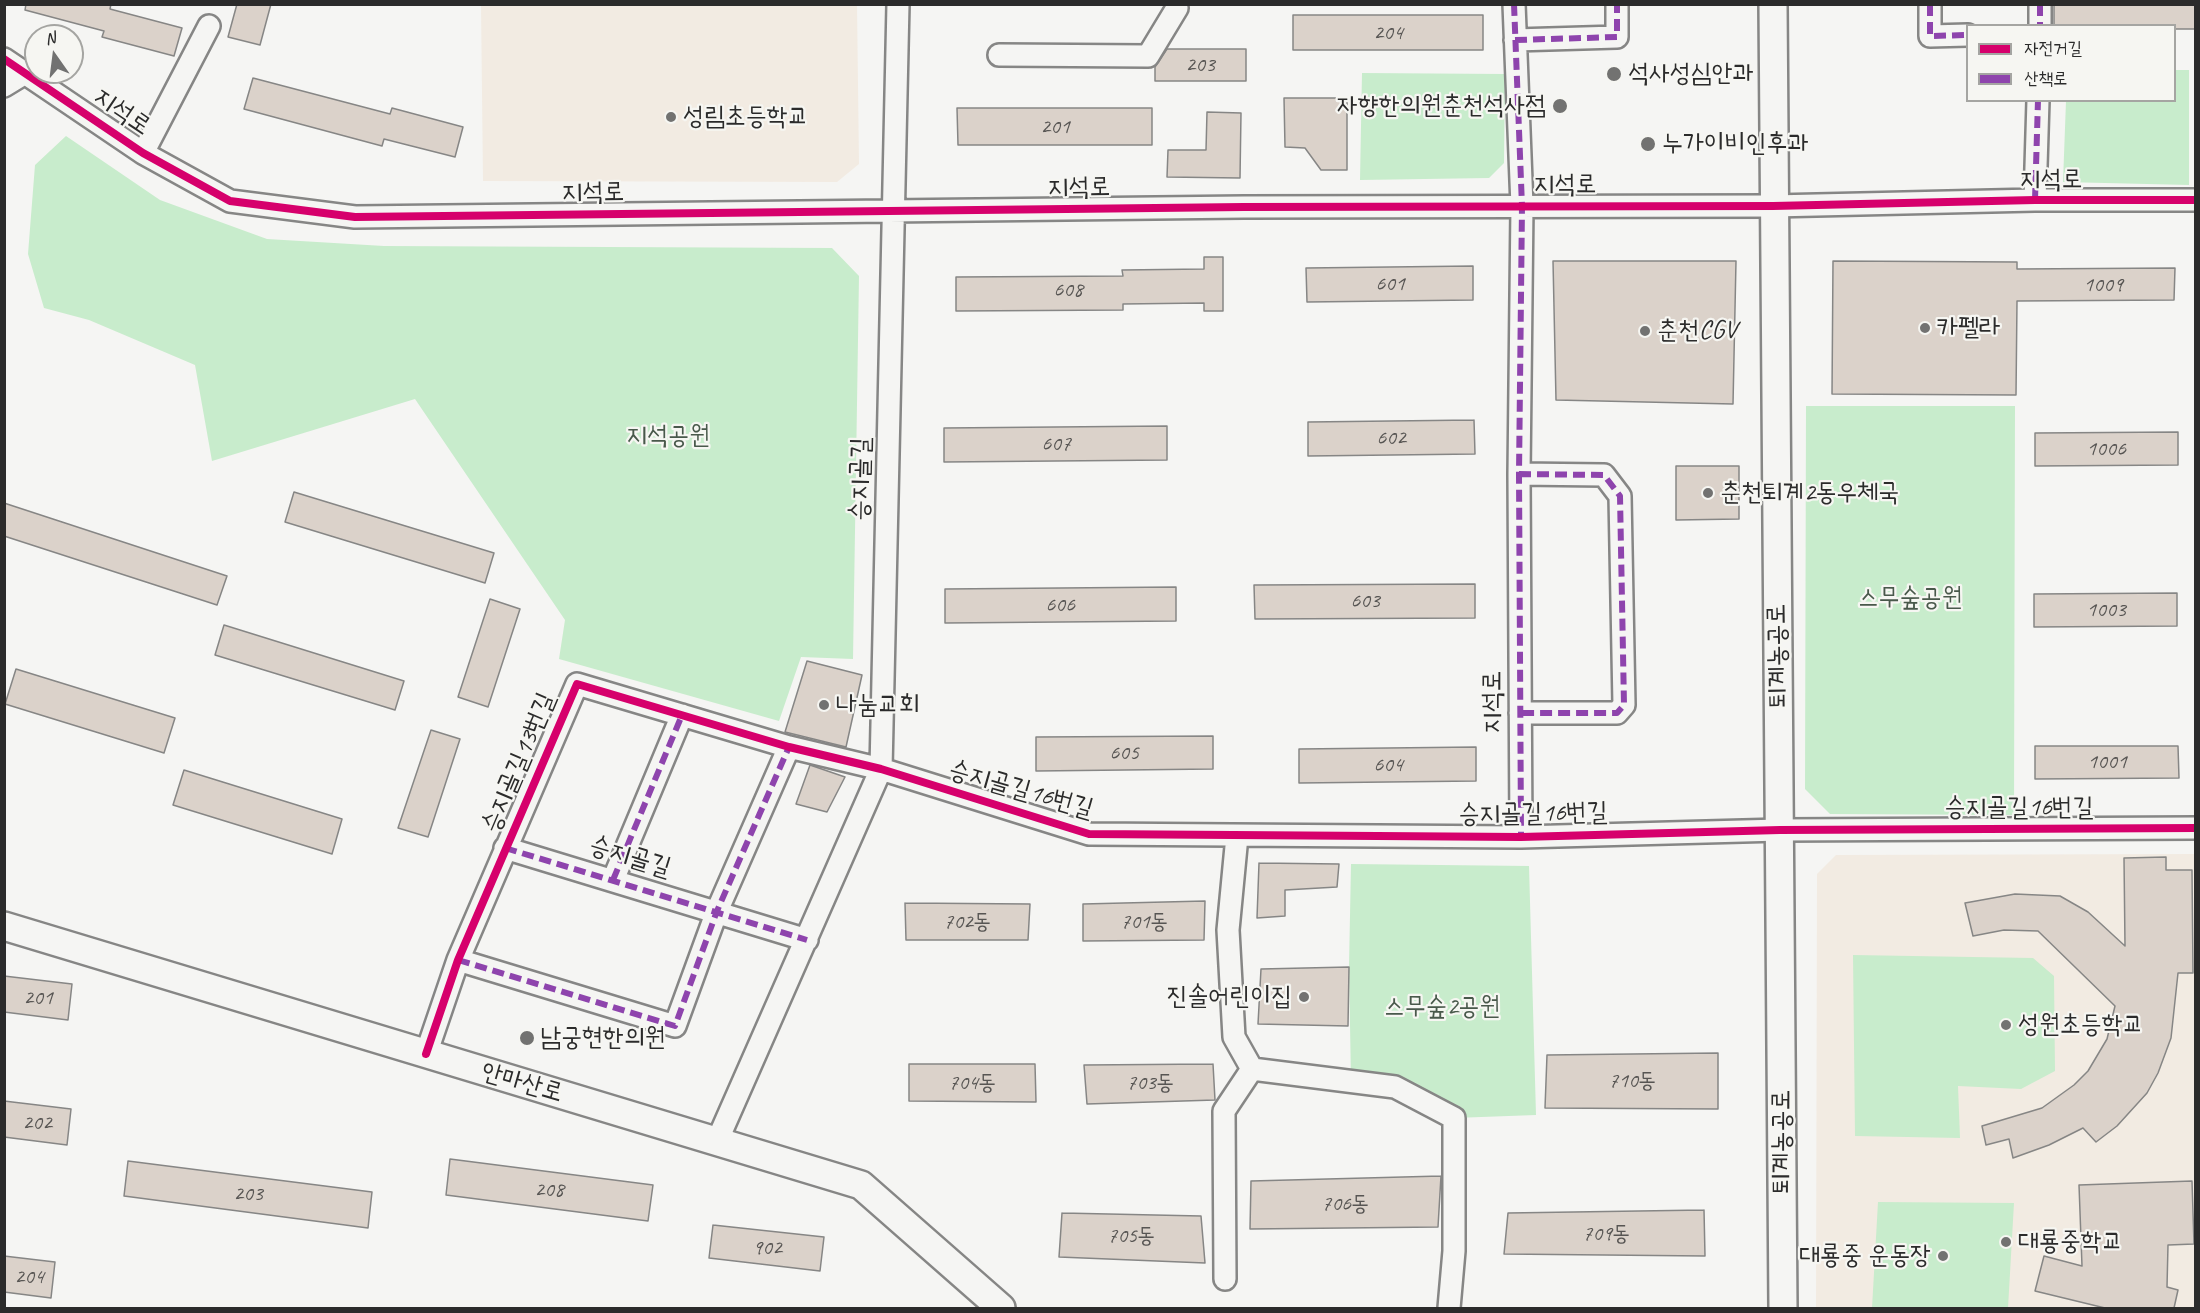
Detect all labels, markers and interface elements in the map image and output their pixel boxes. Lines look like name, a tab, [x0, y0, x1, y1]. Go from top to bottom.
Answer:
house number: 204	[1373, 20, 1403, 46]
north arrow	[24, 24, 84, 84]
legend	[1966, 24, 2176, 102]
text: N	[43, 28, 57, 49]
text: 자전거길	[2024, 37, 2082, 59]
house number: 203	[1185, 52, 1215, 78]
place label: 석사성심안과	[1628, 58, 1754, 90]
marker: 석사성심안과	[1605, 65, 1623, 83]
text: 산책로	[2024, 67, 2067, 89]
street label: 지석로	[87, 82, 157, 142]
place label: 자향한의원춘천석사점	[1337, 90, 1546, 122]
marker: 자향한의원춘천석사점	[1551, 97, 1569, 115]
place label: 성림초등학교	[683, 101, 809, 133]
marker: 성림초등학교	[664, 110, 678, 124]
house number: 201	[1040, 114, 1070, 140]
place label: 누가이비인후과	[1662, 128, 1808, 160]
marker: 누가이비인후과	[1639, 135, 1657, 153]
street label: 지석로	[2020, 164, 2082, 196]
street label: 지석로	[1534, 169, 1596, 201]
street label: 지석로	[1047, 172, 1111, 204]
street label: 지석로	[561, 177, 625, 209]
house number: 601	[1375, 271, 1405, 297]
house number: 1009	[2083, 272, 2123, 298]
house number: 608	[1053, 277, 1083, 303]
place label: 카펠라	[1937, 312, 2000, 344]
place label: 춘천CGV	[1657, 315, 1737, 347]
marker: 카펠라	[1918, 321, 1932, 335]
marker: 춘천CGV	[1638, 324, 1652, 338]
park label: 지석공원	[626, 420, 710, 452]
house number: 602	[1376, 425, 1406, 451]
house number: 607	[1041, 431, 1071, 457]
house number: 1006	[2086, 436, 2126, 462]
street label: 승지골길	[845, 437, 877, 521]
place label: 춘천퇴계2동우체국	[1720, 477, 1899, 509]
marker: 춘천퇴계2동우체국	[1701, 486, 1715, 500]
park label: 스무숲공원	[1858, 582, 1962, 614]
house number: 603	[1350, 588, 1380, 614]
house number: 606	[1045, 592, 1075, 618]
house number: 1003	[2086, 597, 2126, 623]
street label: 퇴계농공로	[1761, 603, 1795, 709]
street label: 지석로	[1477, 671, 1509, 733]
street label: 승지골길13번길	[476, 688, 562, 838]
place label: 나눔교회	[836, 689, 920, 721]
marker: 나눔교회	[817, 698, 831, 712]
house number: 605	[1109, 740, 1139, 766]
house number: 1001	[2087, 749, 2127, 775]
house number: 604	[1373, 752, 1403, 778]
street label: 승지골길16번길	[945, 754, 1097, 826]
street label: 승지골길16번길	[1945, 792, 2093, 824]
street label: 승지골길16번길	[1458, 797, 1608, 831]
street label: 승지골길	[585, 830, 675, 884]
house number: 702동	[943, 909, 991, 935]
house number: 701동	[1120, 909, 1168, 935]
place label: 진솔어린이집	[1166, 981, 1292, 1013]
house number: 201	[23, 985, 53, 1011]
marker: 진솔어린이집	[1297, 990, 1311, 1004]
park label: 스무숲2공원	[1384, 991, 1500, 1023]
place label: 성원초등학교	[2018, 1009, 2144, 1041]
marker: 성원초등학교	[1999, 1018, 2013, 1032]
place label: 남궁현한의원	[540, 1022, 666, 1054]
marker: 남궁현한의원	[518, 1029, 536, 1047]
street label: 안마산로	[477, 1056, 567, 1110]
house number: 710동	[1608, 1068, 1656, 1094]
house number: 704동	[948, 1070, 996, 1096]
house number: 703동	[1126, 1070, 1174, 1096]
street label: 퇴계농공로	[1766, 1090, 1798, 1194]
house number: 202	[22, 1110, 52, 1136]
house number: 208	[534, 1177, 564, 1203]
house number: 203	[233, 1181, 263, 1207]
house number: 706동	[1321, 1191, 1369, 1217]
house number: 709동	[1582, 1221, 1630, 1247]
house number: 705동	[1107, 1223, 1155, 1249]
place label: 대룡중학교	[2018, 1226, 2123, 1258]
house number: 902	[752, 1235, 782, 1261]
marker: 대룡중학교	[1999, 1235, 2013, 1249]
place label: 대룡중 운동장	[1799, 1240, 1931, 1272]
marker: 대룡중 운동장	[1936, 1249, 1950, 1263]
house number: 204	[14, 1264, 44, 1290]

